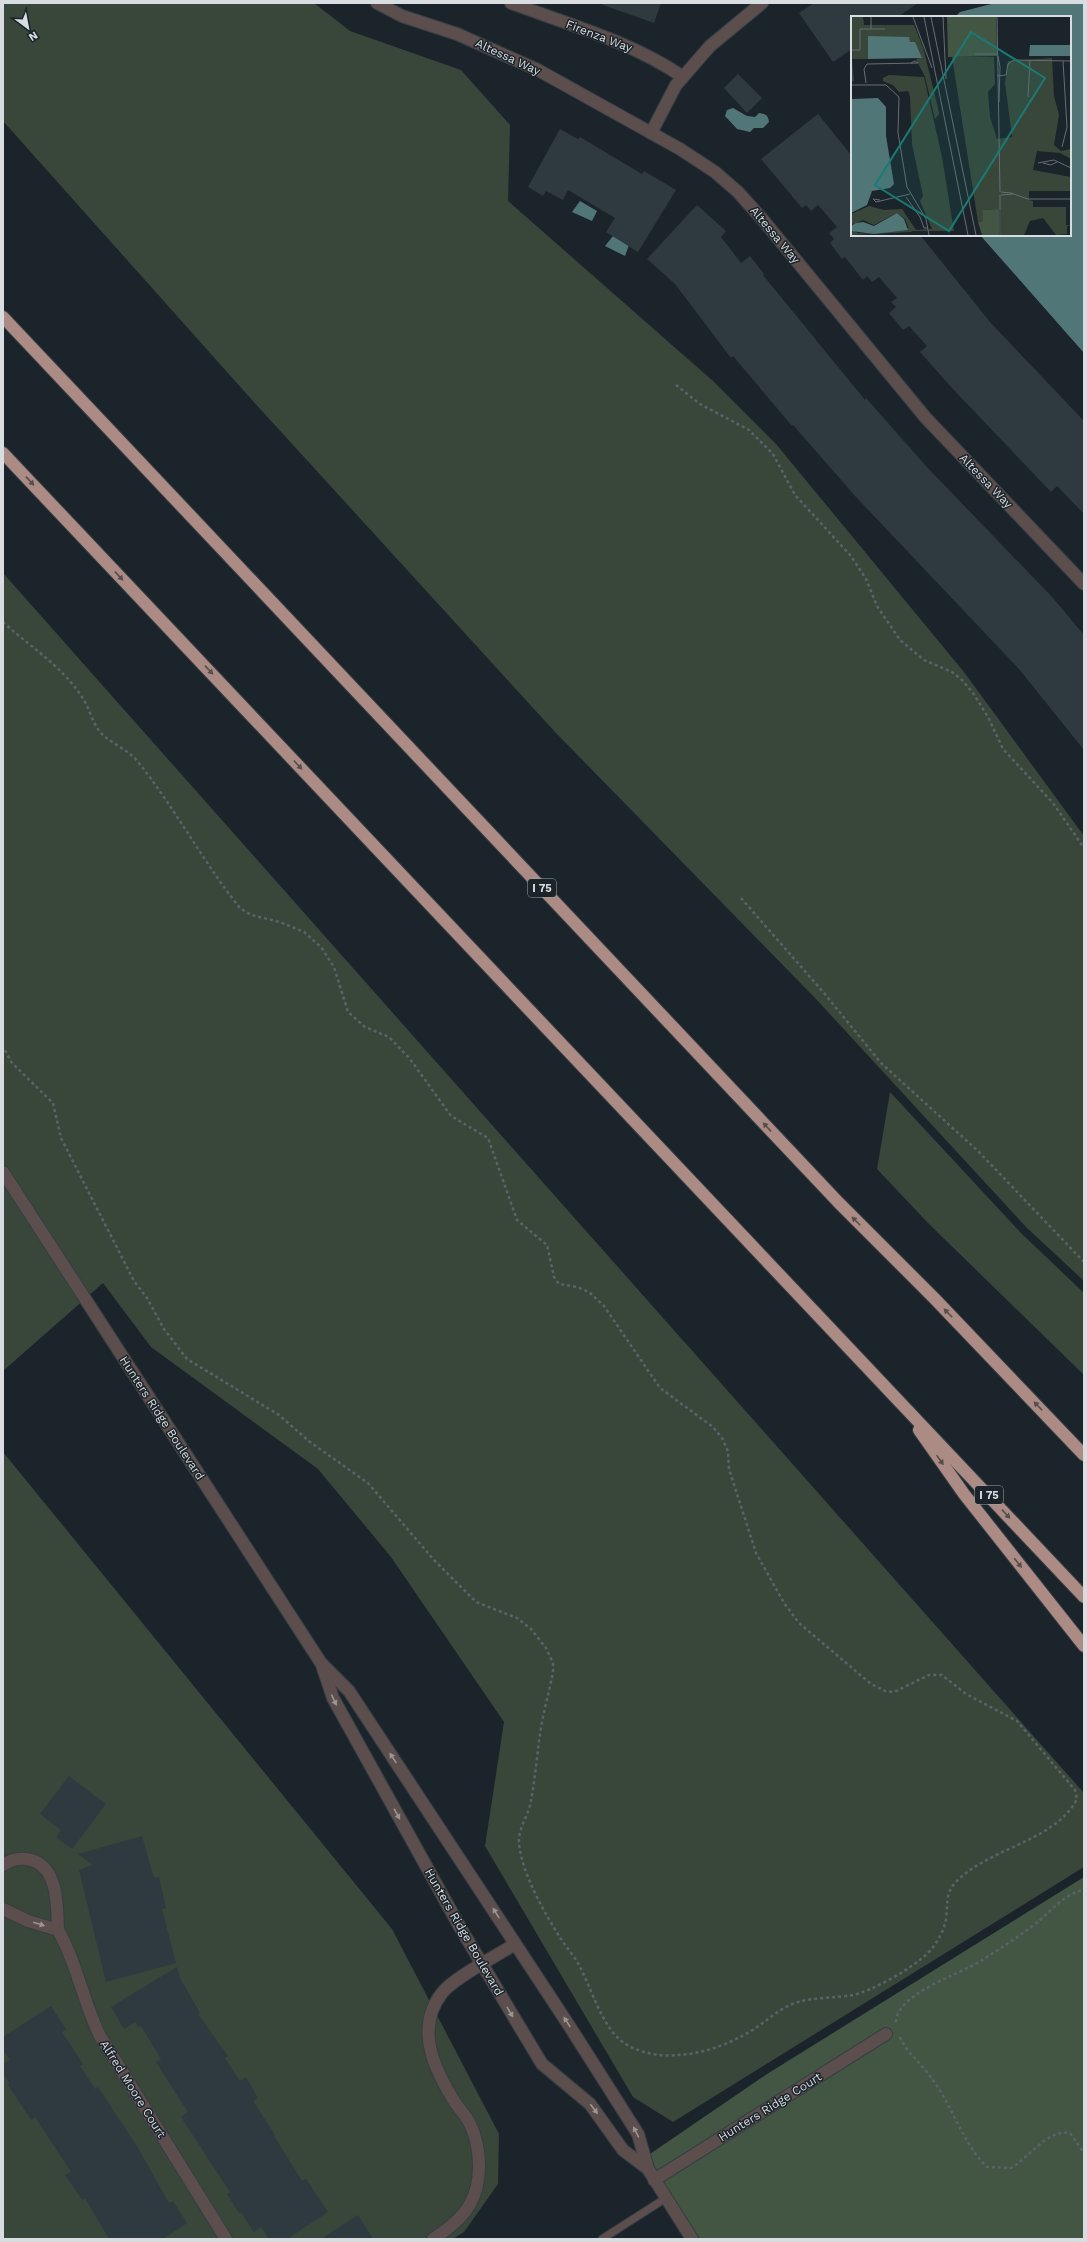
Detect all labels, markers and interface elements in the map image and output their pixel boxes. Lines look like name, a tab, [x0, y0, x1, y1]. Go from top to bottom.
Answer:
north arrow	[8, 8, 48, 48]
inset map	[851, 16, 1071, 236]
street label: Firenza Way	[564, 17, 635, 55]
text: N	[26, 28, 40, 44]
street label: Altessa Way	[473, 36, 543, 78]
street label: Altessa Way	[747, 204, 803, 267]
street label: Altessa Way	[957, 451, 1016, 512]
one-way arrow	[25, 477, 34, 486]
one-way arrow	[114, 571, 124, 581]
one-way arrow	[204, 665, 213, 675]
one-way arrow	[293, 760, 303, 770]
road number: I 75	[528, 879, 556, 897]
one-way arrow	[762, 1122, 771, 1132]
one-way arrow	[851, 1216, 861, 1226]
one-way arrow	[943, 1308, 953, 1318]
street label: Hunters Ridge Boulevard	[117, 1354, 207, 1482]
one-way arrow	[1034, 1401, 1043, 1411]
one-way arrow	[936, 1454, 944, 1465]
road number: I 75	[975, 1486, 1003, 1504]
one-way arrow	[1001, 1509, 1011, 1519]
one-way arrow	[1014, 1557, 1023, 1568]
one-way arrow	[331, 1694, 337, 1706]
one-way arrow	[390, 1752, 397, 1763]
one-way arrow	[393, 1808, 400, 1820]
street label: Hunters Ridge Boulevard	[422, 1866, 506, 1998]
one-way arrow	[492, 1908, 500, 1918]
one-way arrow	[33, 1921, 45, 1927]
one-way arrow	[507, 2006, 514, 2018]
one-way arrow	[563, 2017, 571, 2027]
street label: Alfred Moore Court	[97, 2038, 169, 2140]
street label: Hunters Ridge Court	[716, 2070, 824, 2144]
one-way arrow	[589, 2104, 598, 2115]
one-way arrow	[633, 2126, 639, 2138]

